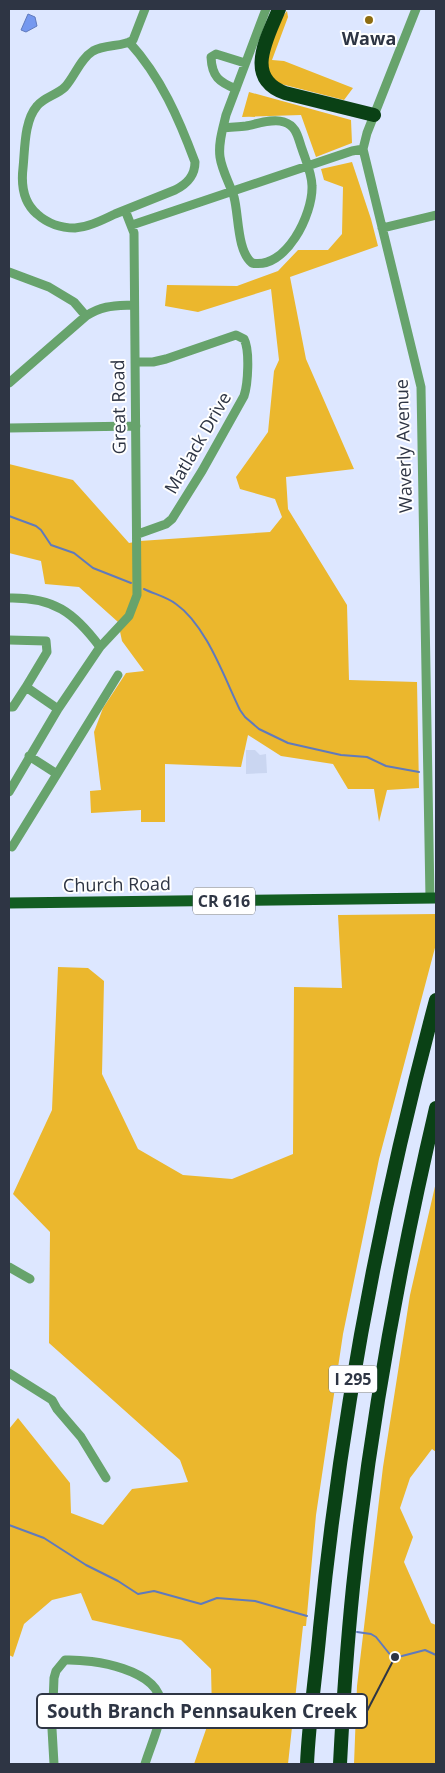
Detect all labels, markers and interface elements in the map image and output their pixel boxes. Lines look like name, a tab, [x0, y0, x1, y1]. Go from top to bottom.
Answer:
marker: Wawa	[363, 14, 375, 26]
place label: Wawa	[342, 26, 396, 50]
street label: Great Road	[105, 360, 131, 455]
street label: Waverly Avenue	[389, 379, 417, 513]
street label: Matlack Drive	[158, 387, 236, 498]
street label: Church Road	[63, 871, 171, 897]
road number: CR 616	[193, 888, 255, 914]
road number: I 295	[329, 1366, 377, 1392]
callout: South Branch Pennsauken Creek	[37, 1694, 367, 1728]
text: South Branch Pennsauken Creek	[47, 1698, 357, 1724]

